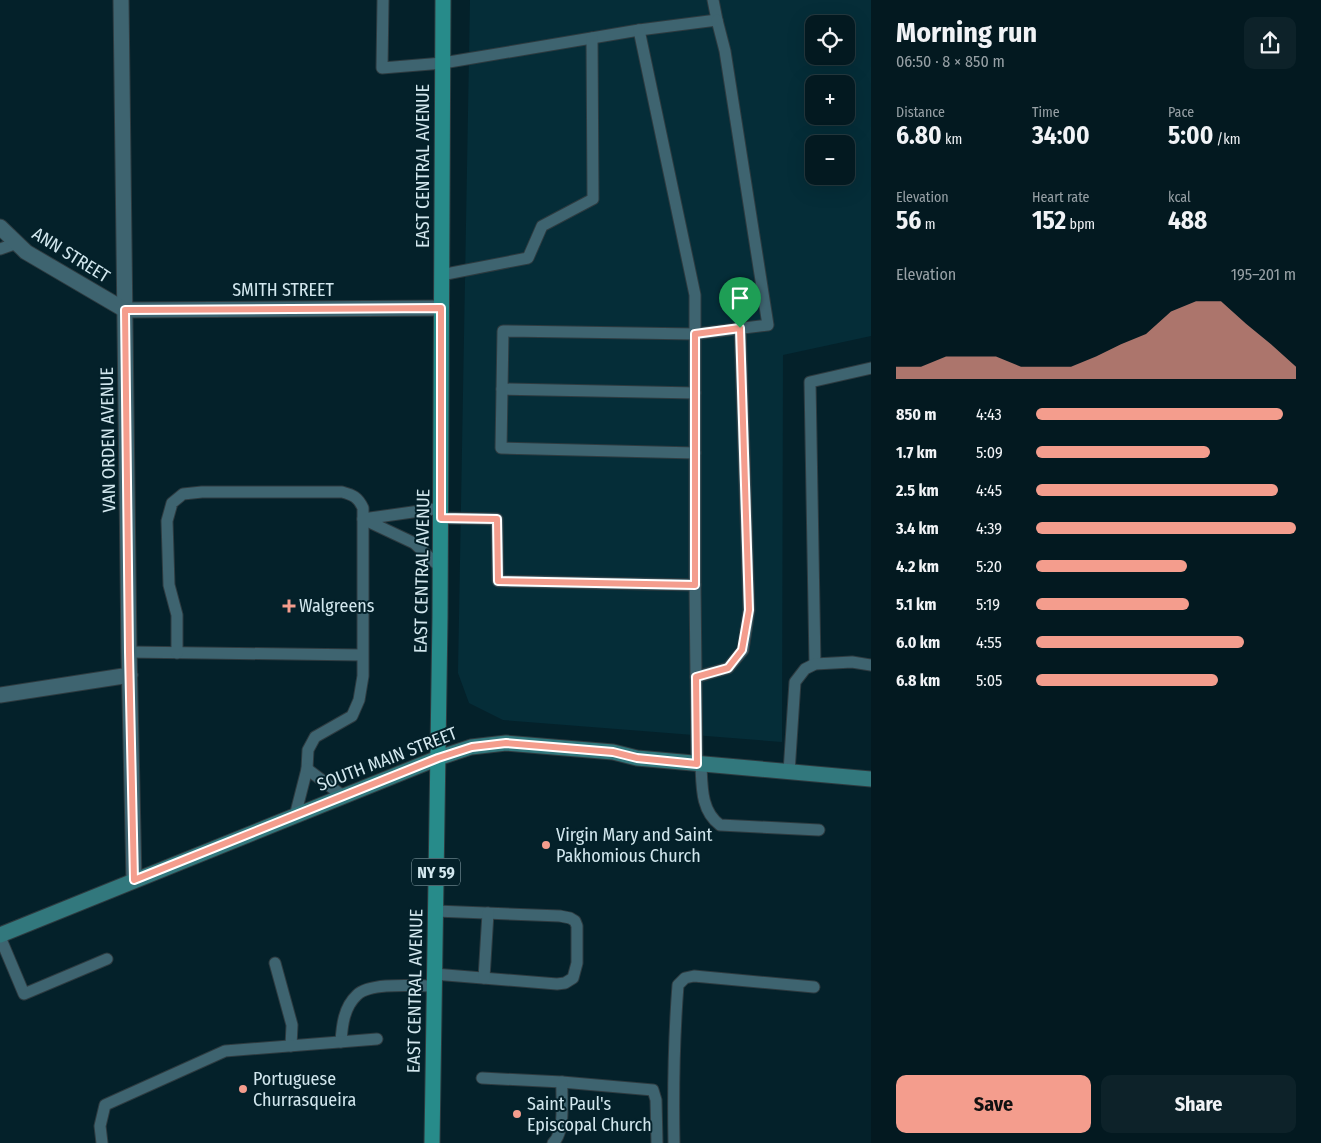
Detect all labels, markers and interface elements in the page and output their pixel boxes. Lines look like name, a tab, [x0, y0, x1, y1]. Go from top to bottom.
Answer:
map controls	[805, 15, 855, 185]
button: locate	[805, 15, 855, 65]
text: Morning run	[896, 16, 1037, 49]
button: share	[1244, 17, 1296, 69]
text: 06:50 · 8 × 850 m	[896, 52, 1005, 71]
button: +	[805, 75, 855, 125]
street label: EAST CENTRAL AVENUE	[412, 84, 434, 248]
text: Distance	[896, 104, 945, 121]
text: Time	[1032, 104, 1060, 121]
text: Pace	[1168, 104, 1194, 121]
text: 6.80	[896, 121, 942, 151]
text: 34:00	[1032, 121, 1090, 151]
text: 5:00	[1168, 121, 1213, 151]
text: km	[942, 131, 962, 148]
text: /km	[1213, 131, 1240, 148]
button: −	[805, 135, 855, 185]
text: Elevation	[896, 189, 949, 206]
text: Heart rate	[1032, 189, 1089, 206]
text: kcal	[1168, 189, 1191, 206]
text: 56	[896, 206, 921, 236]
text: 152	[1032, 206, 1066, 236]
text: 488	[1168, 206, 1207, 236]
text: m	[921, 216, 935, 233]
text: bpm	[1066, 216, 1095, 233]
street label: ANN STREET	[28, 222, 114, 288]
text: Elevation	[896, 265, 956, 284]
text: 195–201 m	[1231, 265, 1296, 284]
pin	[719, 277, 761, 328]
street label: SMITH STREET	[232, 279, 334, 301]
icon: arrive	[726, 284, 754, 312]
street label: VAN ORDEN AVENUE	[96, 367, 120, 513]
text: 850 m	[896, 405, 937, 424]
text: 4:43	[976, 405, 1002, 424]
text: 1.7 km	[896, 443, 937, 462]
text: 5:09	[976, 443, 1003, 462]
text: 2.5 km	[896, 481, 939, 500]
text: 4:45	[976, 481, 1002, 500]
street label: EAST CENTRAL AVENUE	[410, 489, 434, 653]
text: 3.4 km	[896, 519, 939, 538]
text: 4:39	[976, 519, 1002, 538]
text: 4.2 km	[896, 557, 939, 576]
text: 5:20	[976, 557, 1002, 576]
place label: Walgreens	[299, 595, 375, 617]
text: 5.1 km	[896, 595, 936, 614]
text: 5:19	[976, 595, 1000, 614]
marker: Walgreens	[283, 600, 295, 612]
text: 6.0 km	[896, 633, 940, 652]
text: 4:55	[976, 633, 1002, 652]
text: 6.8 km	[896, 671, 940, 690]
text: 5:05	[976, 671, 1002, 690]
street label: SOUTH MAIN STREET	[314, 722, 461, 796]
place label: Virgin Mary and Saint Pakhomious Church	[556, 824, 713, 867]
marker: Virgin Mary and Saint Pakhomious Church	[540, 839, 552, 851]
road number: NY 59	[412, 859, 460, 886]
street label: EAST CENTRAL AVENUE	[403, 909, 427, 1073]
place label: Portuguese Churrasqueira	[253, 1068, 356, 1111]
button: Save	[896, 1075, 1091, 1133]
button: Share	[1101, 1075, 1296, 1133]
marker: Portuguese Churrasqueira	[237, 1083, 249, 1095]
place label: Saint Paul's Episcopal Church	[527, 1093, 652, 1136]
marker: Saint Paul's Episcopal Church	[511, 1108, 523, 1120]

